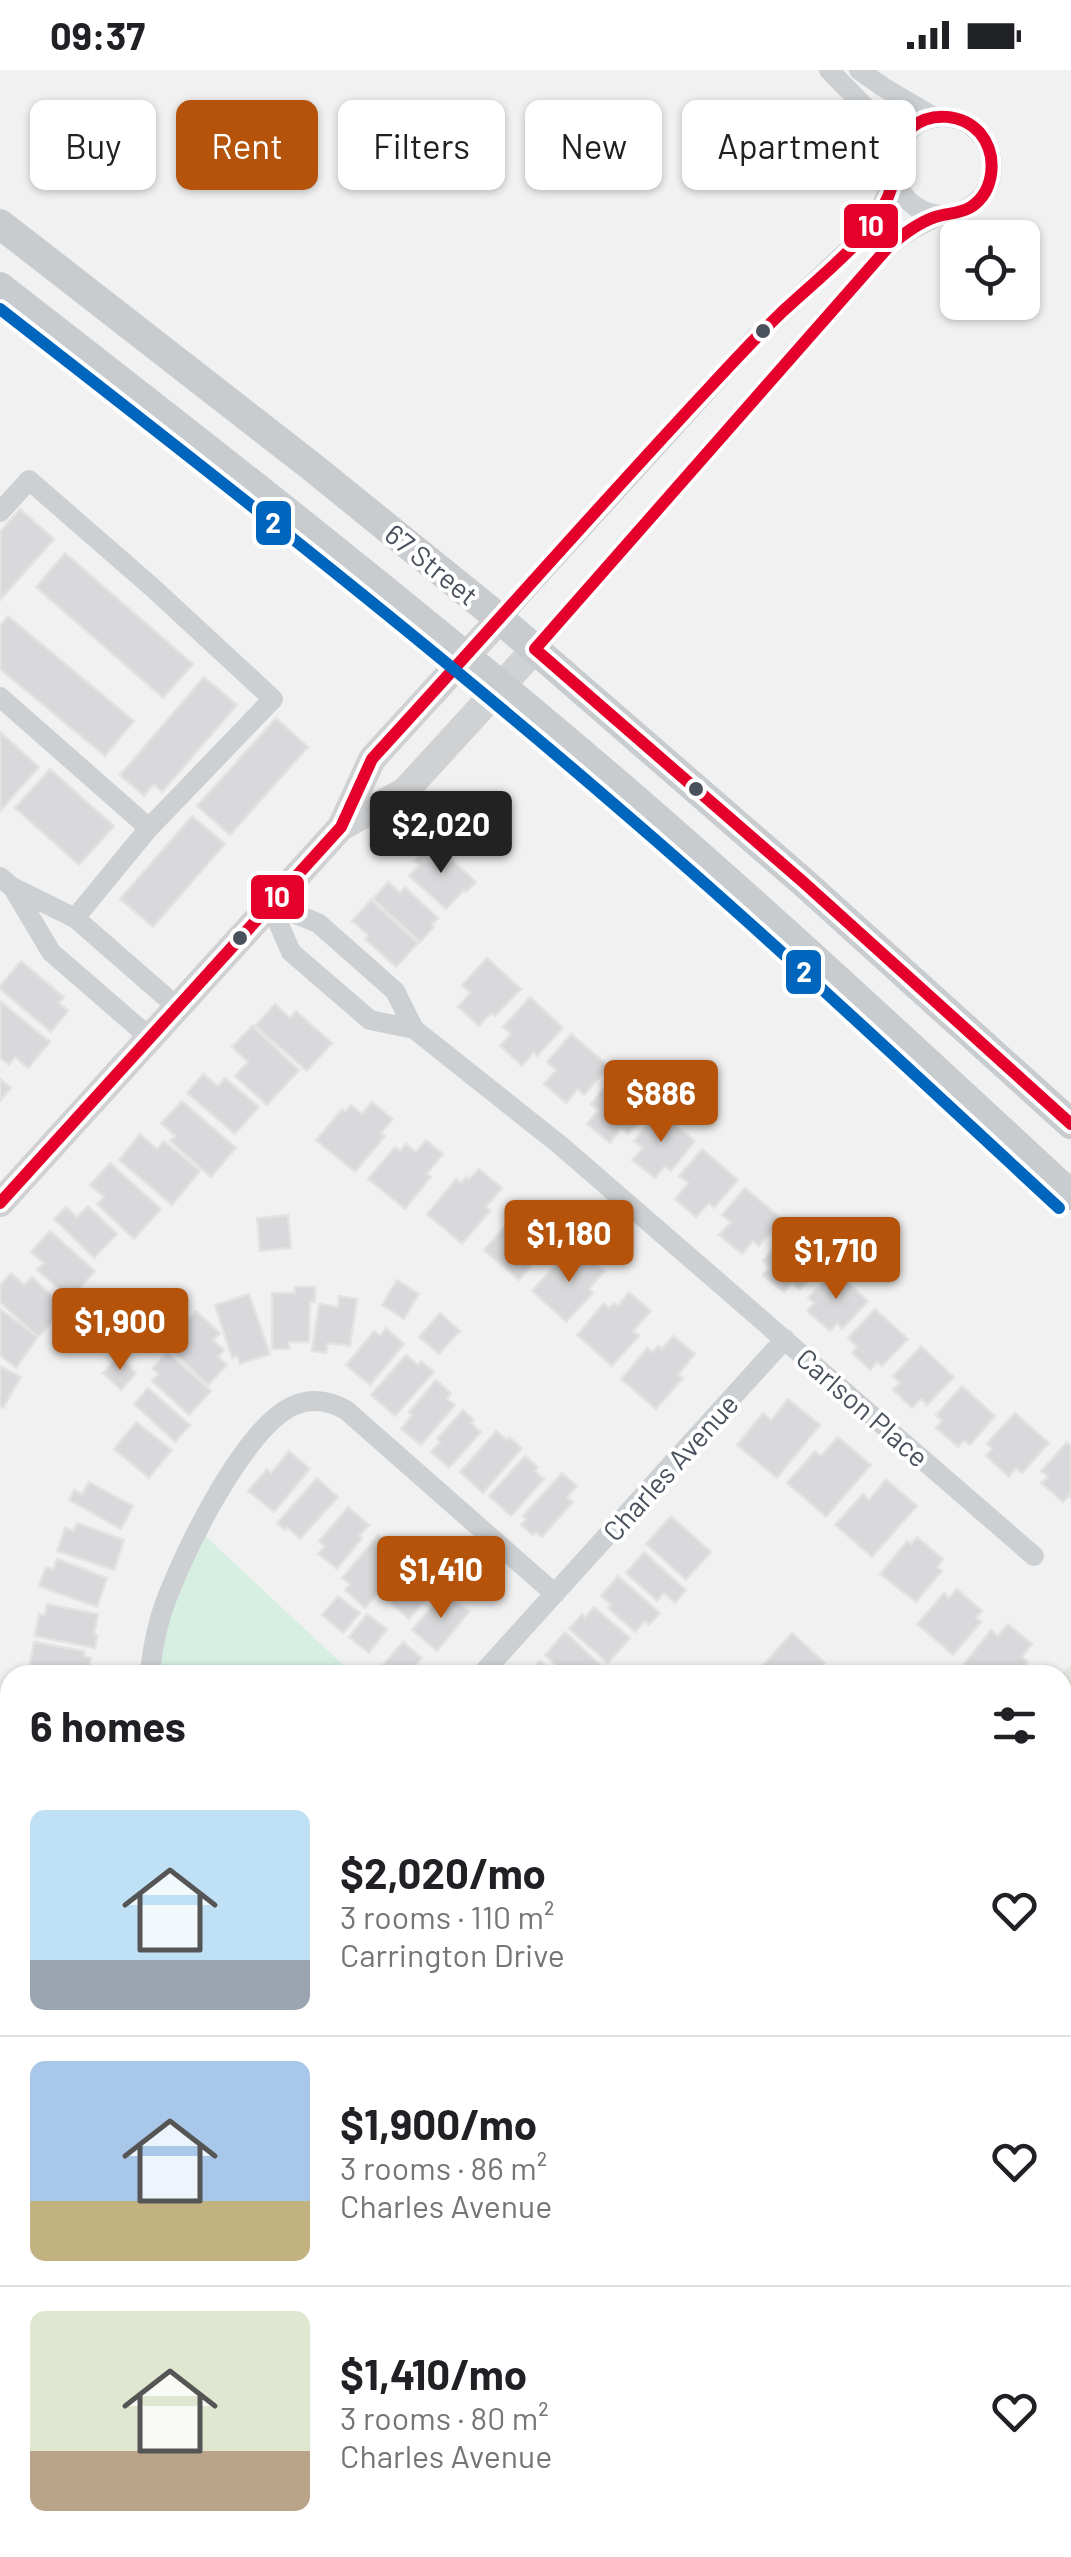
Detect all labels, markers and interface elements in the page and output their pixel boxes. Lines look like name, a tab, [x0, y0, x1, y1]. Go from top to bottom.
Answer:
text: 09:37	[50, 12, 145, 58]
chip: Buy	[30, 100, 156, 190]
chip: Rent	[176, 100, 318, 190]
chip: Filters	[338, 100, 505, 190]
chip: New	[525, 100, 662, 190]
chip: Apartment	[682, 100, 916, 190]
line badge: 10	[842, 202, 900, 250]
text: 10	[858, 208, 884, 242]
map controls	[940, 220, 1040, 320]
button: locate	[940, 220, 1040, 320]
unlabelled marker	[753, 321, 773, 341]
line badge: 2	[254, 499, 293, 547]
text: 2	[265, 505, 281, 539]
street label: 67 Street	[379, 516, 485, 612]
unlabelled marker	[686, 779, 706, 799]
pin: $2,020	[360, 791, 522, 876]
text: $2,020	[392, 804, 490, 842]
line badge: 10	[249, 873, 306, 921]
text: 10	[264, 879, 290, 913]
unlabelled marker	[230, 928, 250, 948]
line badge: 2	[784, 948, 823, 996]
text: 2	[796, 954, 812, 988]
pin: $886	[602, 1060, 720, 1145]
text: $886	[626, 1073, 696, 1111]
pin: $1,180	[488, 1200, 650, 1285]
text: $1,180	[527, 1213, 612, 1251]
pin: $1,710	[755, 1217, 917, 1302]
text: $1,710	[794, 1230, 878, 1268]
pin: $1,900	[39, 1288, 201, 1373]
text: $1,900	[74, 1301, 166, 1339]
street label: Carlson Place	[790, 1340, 936, 1474]
street label: Charles Avenue	[595, 1387, 745, 1547]
pin: $1,410	[360, 1536, 522, 1621]
text: $1,410	[399, 1549, 483, 1587]
icon: filters	[987, 1698, 1042, 1753]
text: 6 homes	[30, 1700, 186, 1750]
text: $2,020/mo	[340, 1847, 546, 1897]
icon: home	[110, 1850, 230, 1970]
icon: heart	[987, 1883, 1042, 1938]
text: 3 rooms · 110 m²	[340, 1897, 555, 1935]
text: Carrington Drive	[340, 1935, 565, 1973]
text: $1,900/mo	[340, 2098, 537, 2148]
icon: home	[110, 2101, 230, 2221]
icon: heart	[987, 2134, 1042, 2189]
text: 3 rooms · 86 m²	[340, 2148, 547, 2186]
text: Charles Avenue	[340, 2186, 552, 2224]
text: $1,410/mo	[340, 2348, 527, 2398]
icon: home	[110, 2351, 230, 2471]
icon: heart	[987, 2384, 1042, 2439]
text: 3 rooms · 80 m²	[340, 2398, 549, 2436]
text: Charles Avenue	[340, 2436, 552, 2474]

